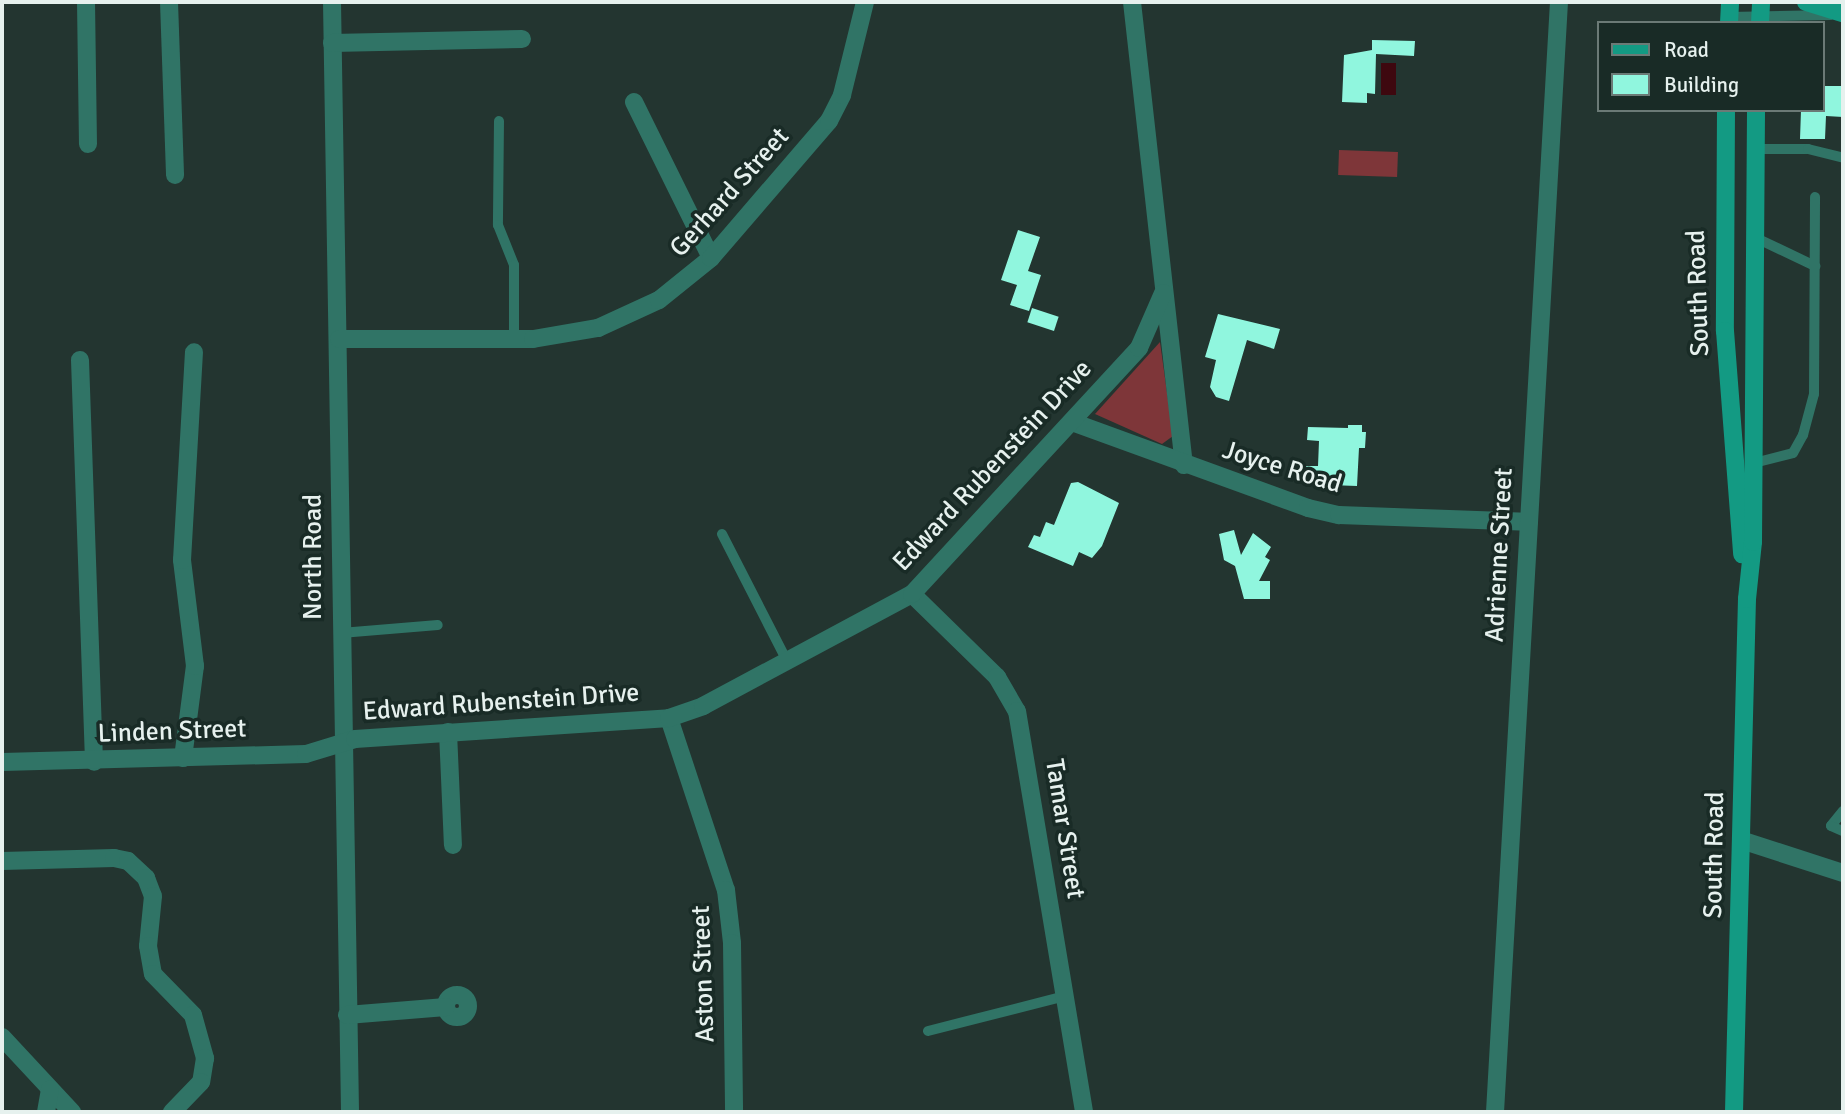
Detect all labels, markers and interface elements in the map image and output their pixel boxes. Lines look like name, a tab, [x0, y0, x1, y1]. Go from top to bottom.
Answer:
legend	[1596, 21, 1824, 112]
text: Road	[1664, 37, 1709, 63]
text: Building	[1664, 72, 1739, 98]
street label: Gerhard Street	[664, 122, 796, 264]
street label: South Road	[1681, 229, 1717, 357]
street label: Edward Rubenstein Drive	[887, 354, 1099, 578]
street label: Joyce Road	[1219, 435, 1345, 501]
street label: Adrienne Street	[1480, 467, 1520, 643]
street label: North Road	[298, 494, 330, 620]
street label: Edward Rubenstein Drive	[362, 678, 640, 728]
street label: Linden Street	[97, 714, 247, 750]
street label: Tamar Street	[1038, 757, 1090, 901]
street label: South Road	[1698, 791, 1732, 919]
street label: Aston Street	[686, 905, 722, 1043]

